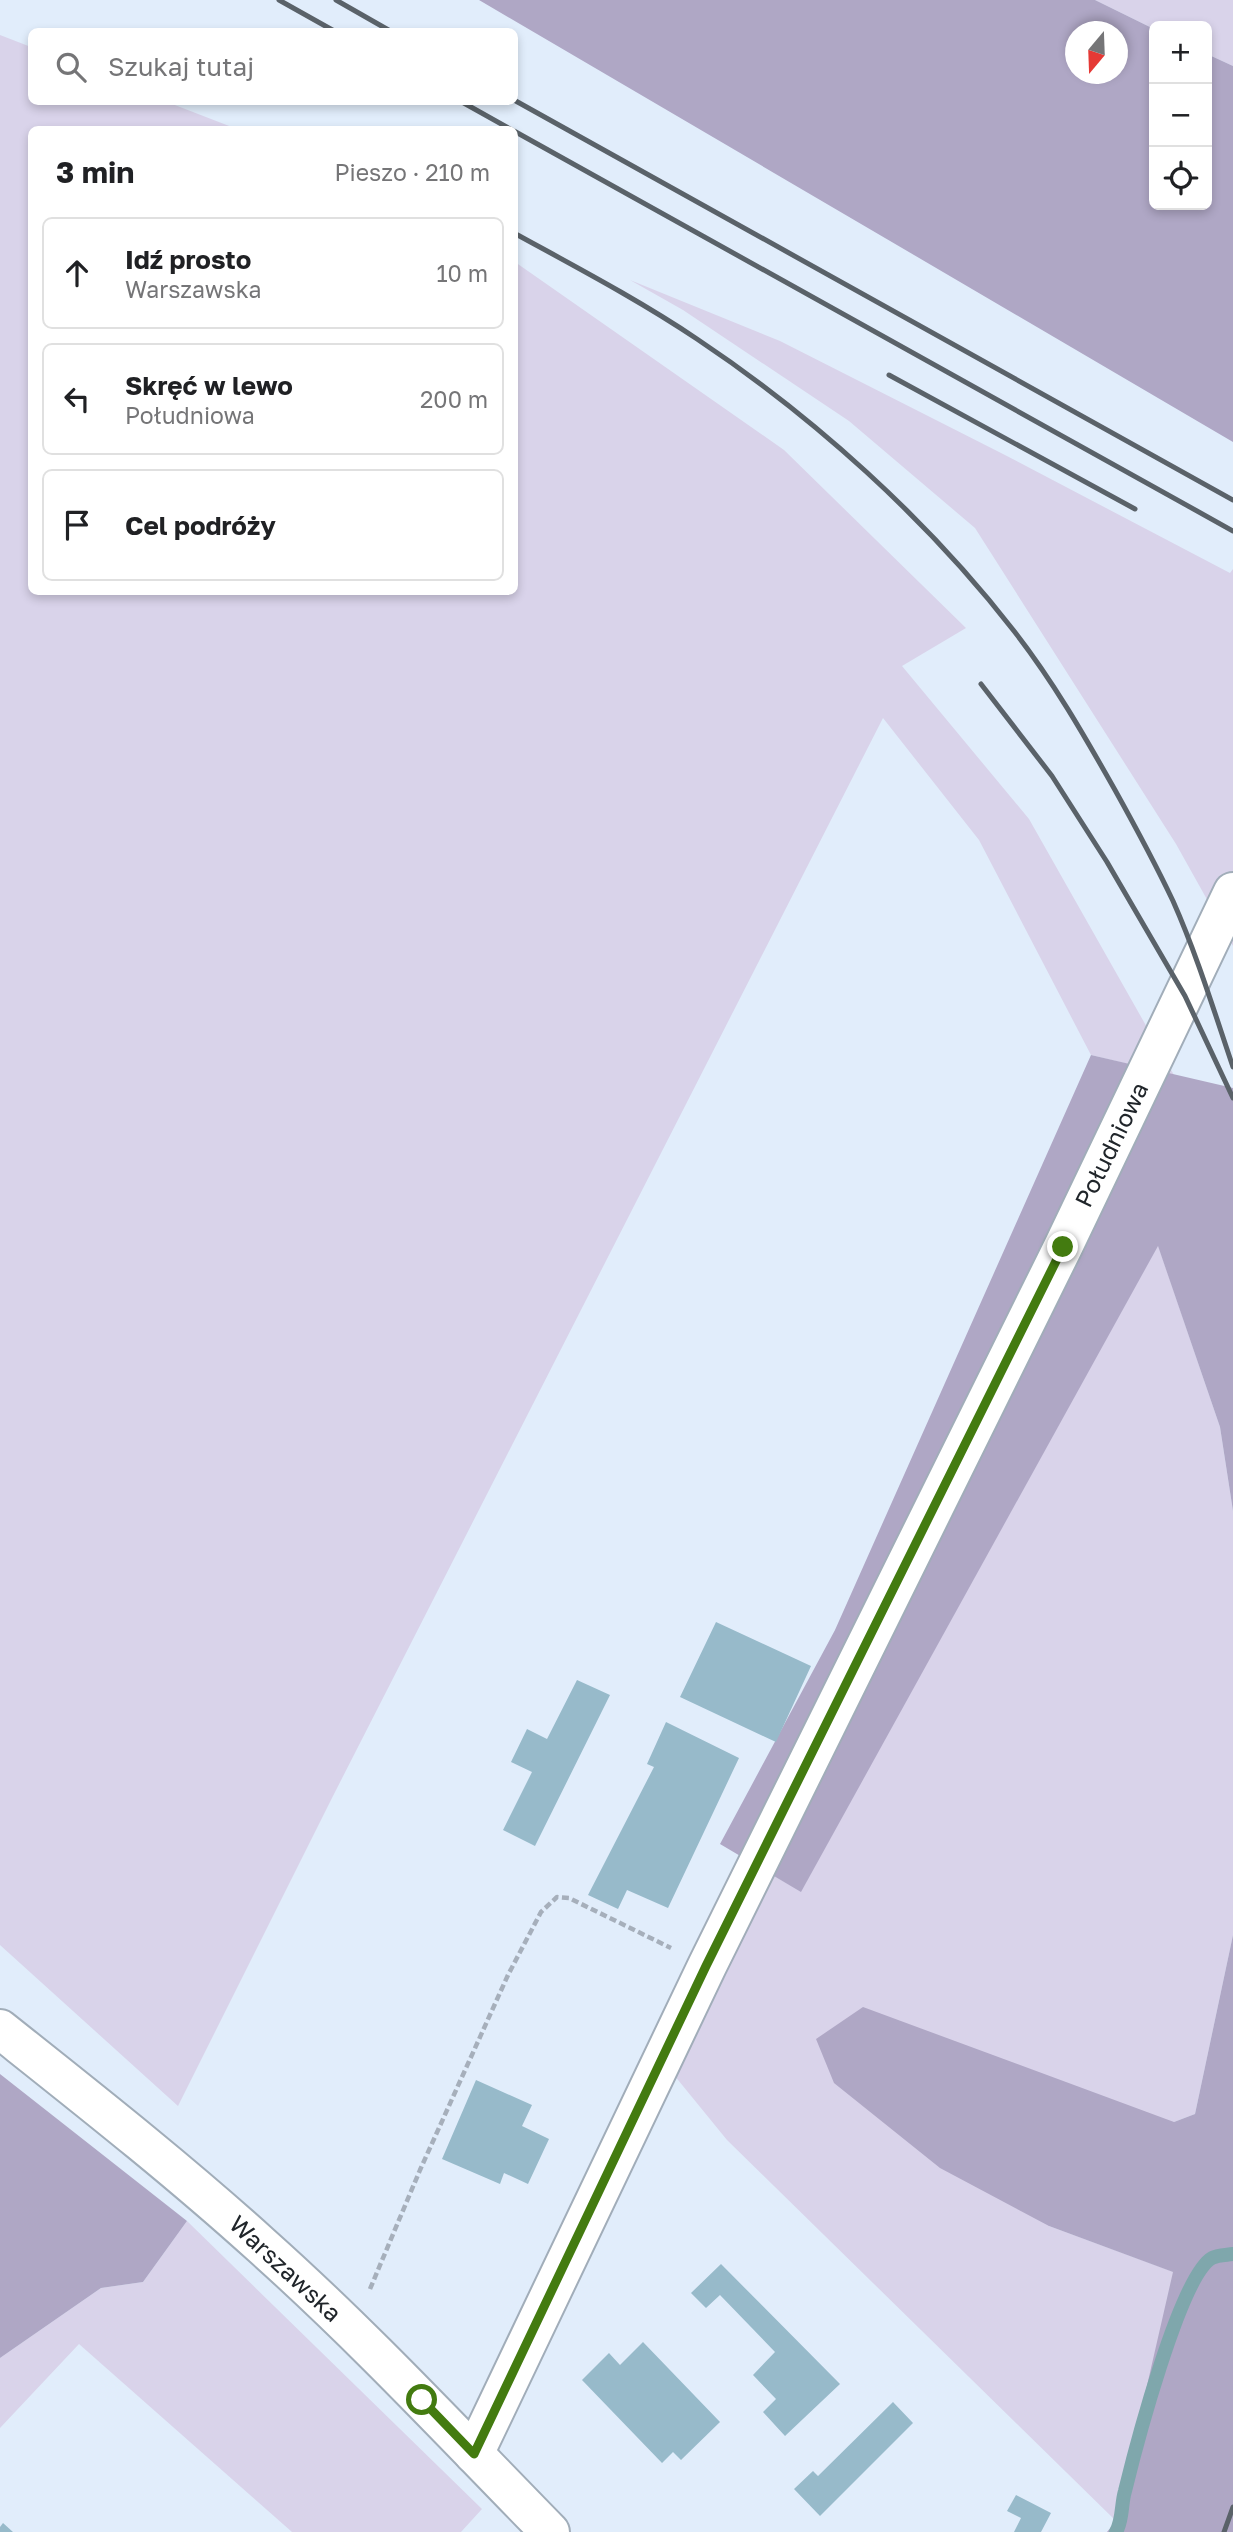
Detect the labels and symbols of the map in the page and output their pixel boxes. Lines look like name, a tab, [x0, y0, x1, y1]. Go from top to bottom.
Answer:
north arrow	[1065, 21, 1128, 84]
street label: Południowa	[1068, 1077, 1153, 1212]
route end	[1047, 1231, 1078, 1262]
street label: Warszawska	[224, 2209, 348, 2327]
route start	[406, 2384, 437, 2415]

